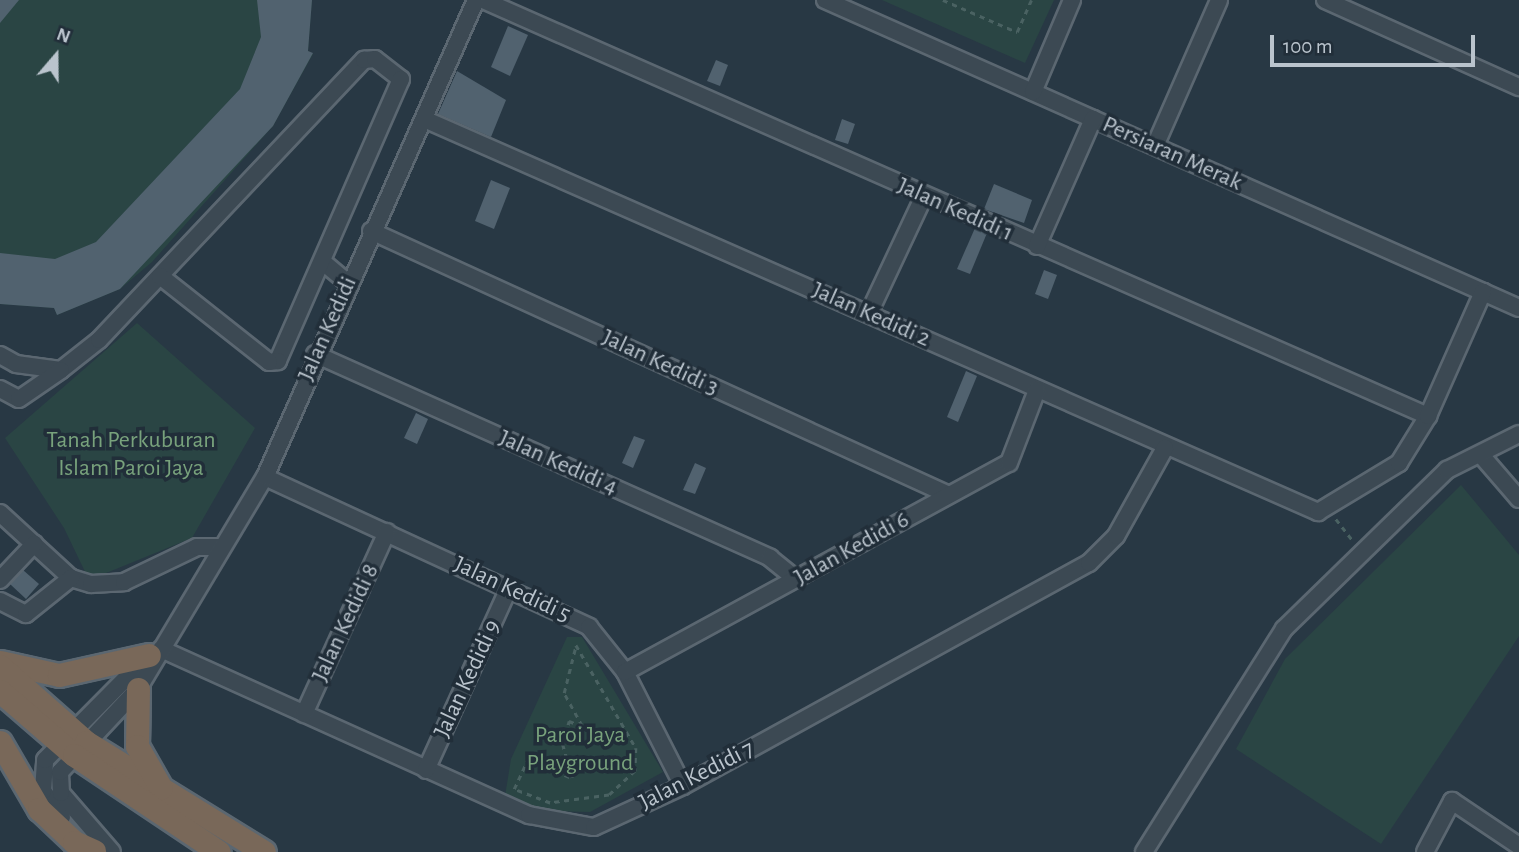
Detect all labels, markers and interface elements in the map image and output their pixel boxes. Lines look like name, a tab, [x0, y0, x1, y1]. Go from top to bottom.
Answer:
north arrow	[21, 21, 91, 91]
scale bar	[1274, 21, 1479, 65]
text: N	[54, 25, 73, 47]
text: 100 m	[1283, 36, 1333, 57]
street label: Persiaran Merak	[1098, 110, 1246, 198]
street label: Jalan Kedidi 1	[893, 172, 1017, 248]
street label: Jalan Kedidi	[292, 272, 364, 386]
street label: Jalan Kedidi 2	[808, 276, 934, 354]
street label: Jalan Kedidi 3	[597, 324, 723, 402]
street label: Jalan Kedidi 4	[494, 424, 622, 502]
park label: Tanah Perkuburan Islam Paroi Jaya	[46, 427, 216, 483]
street label: Jalan Kedidi 6	[790, 506, 914, 592]
street label: Jalan Kedidi 5	[449, 550, 575, 630]
street label: Jalan Kedidi 8	[306, 560, 386, 686]
street label: Jalan Kedidi 9	[428, 616, 508, 742]
park label: Paroi Jaya Playground	[527, 722, 633, 778]
street label: Jalan Kedidi 7	[635, 735, 759, 817]

